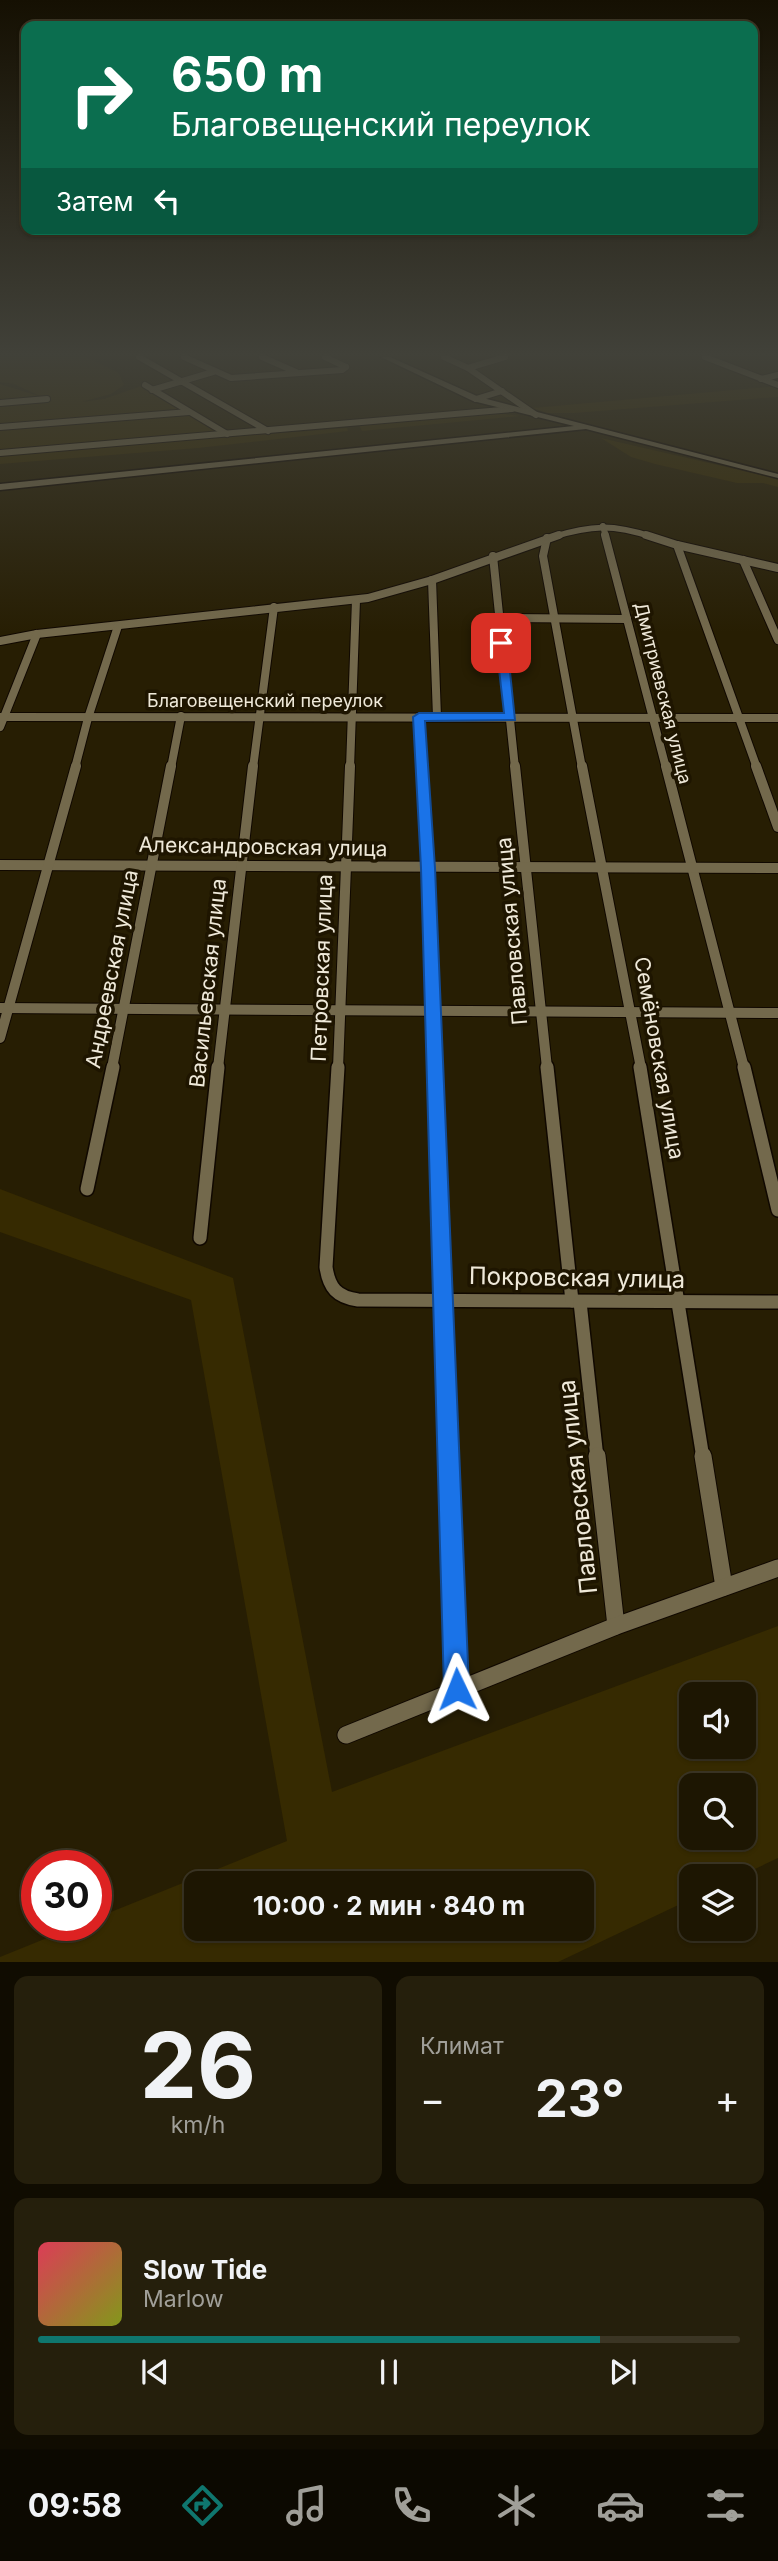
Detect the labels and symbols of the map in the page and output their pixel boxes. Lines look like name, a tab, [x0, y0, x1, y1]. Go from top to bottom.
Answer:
street label: Дмитриевская улица	[631, 600, 696, 786]
pin	[471, 613, 531, 673]
street label: Благовещенский переулок	[147, 690, 383, 711]
street label: Александровская улица	[138, 832, 388, 861]
street label: Павловская улица	[491, 836, 532, 1026]
street label: Андреевская улица	[80, 868, 143, 1070]
street label: Петровская улица	[306, 874, 337, 1062]
street label: Васильевская улица	[184, 877, 231, 1089]
street label: Семёновская улица	[629, 955, 690, 1161]
street label: Покровская улица	[469, 1261, 685, 1294]
street label: Павловская улица	[552, 1379, 603, 1596]
position arrow	[420, 1652, 494, 1726]
speed limit sign: 30	[21, 1850, 112, 1941]

